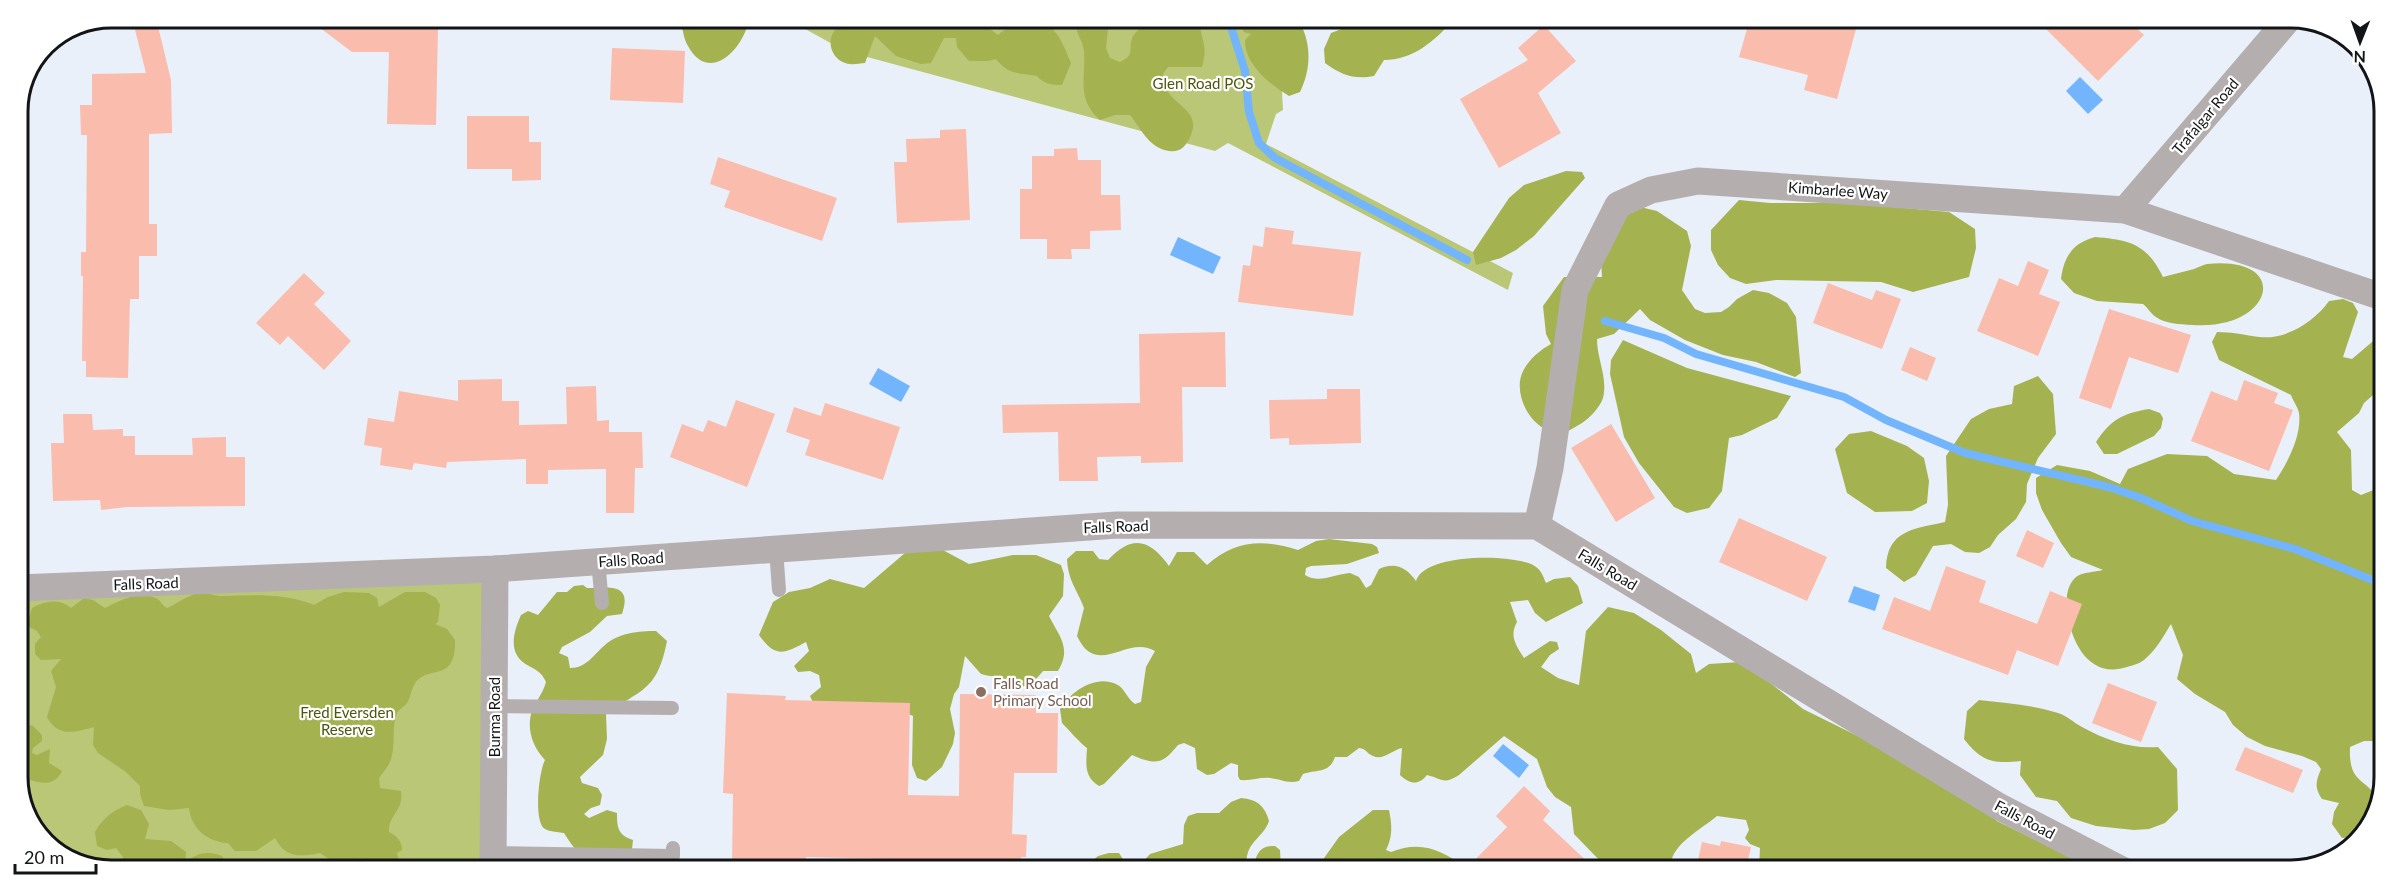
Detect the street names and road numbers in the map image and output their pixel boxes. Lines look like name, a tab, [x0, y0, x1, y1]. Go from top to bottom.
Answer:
street label: Trafalgar Road	[2168, 74, 2242, 158]
street label: Kimbarlee Way	[1788, 178, 1889, 202]
street label: Falls Road	[1083, 516, 1149, 536]
street label: Falls Road	[1575, 544, 1641, 594]
street label: Falls Road	[598, 548, 664, 570]
street label: Falls Road	[113, 573, 179, 593]
street label: Burma Road	[485, 677, 503, 757]
street label: Falls Road	[1992, 796, 2058, 842]

